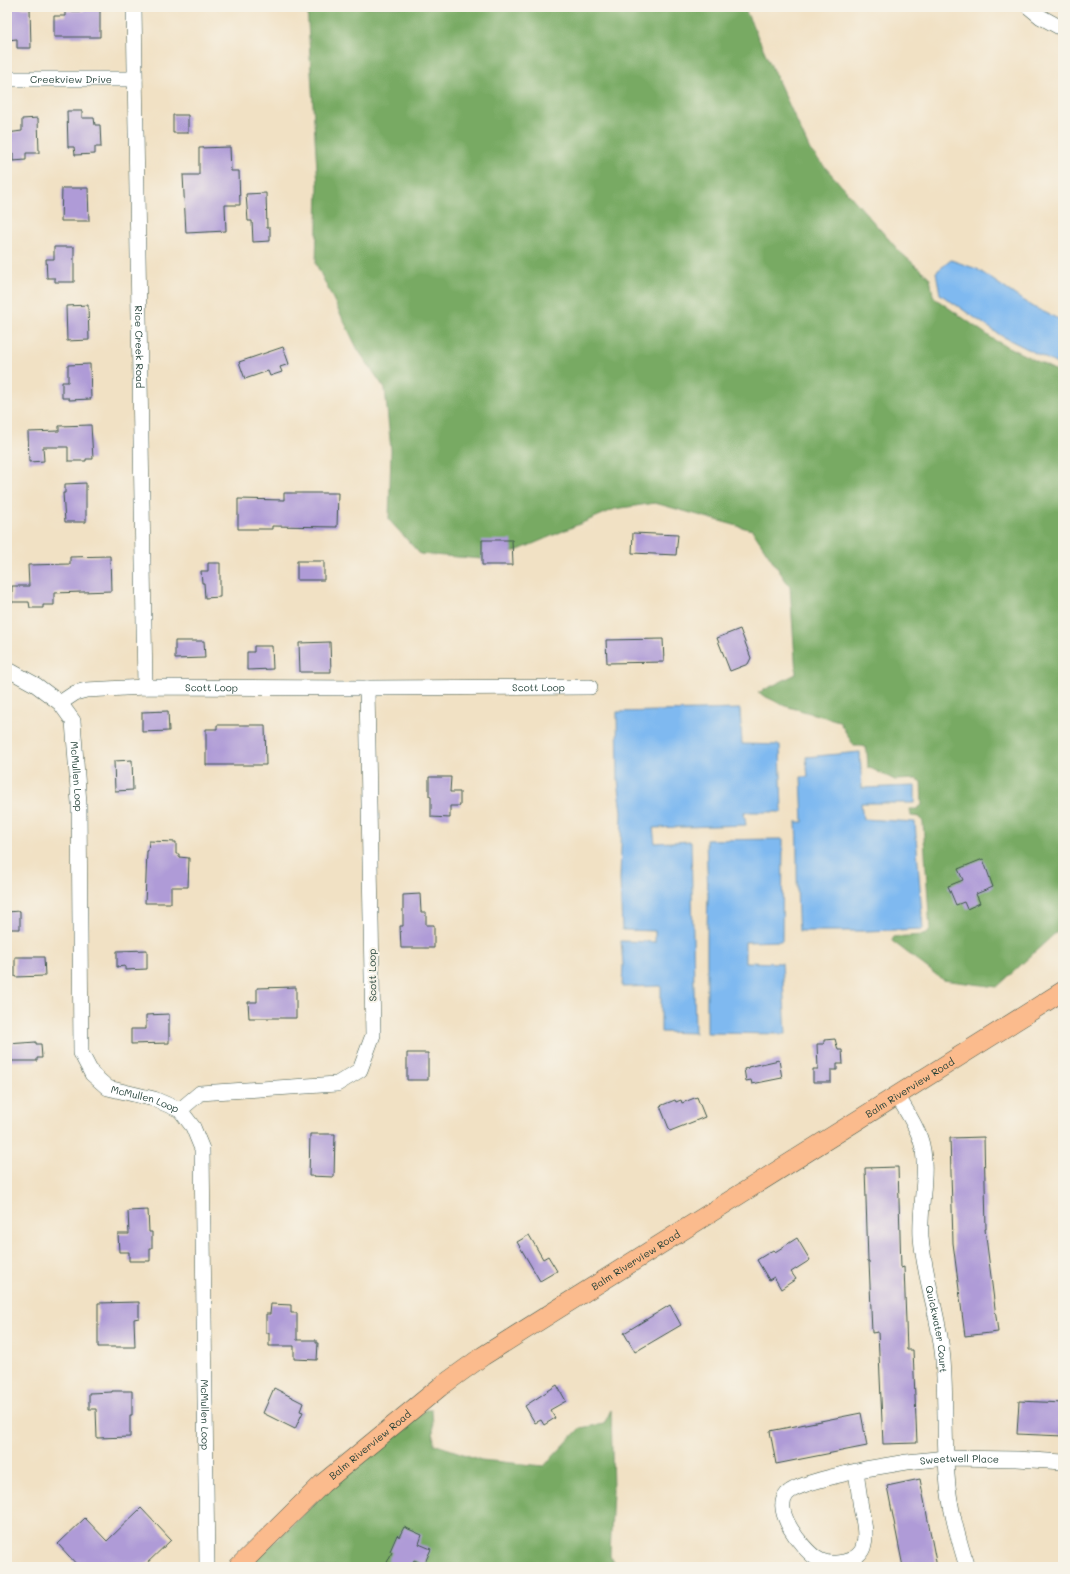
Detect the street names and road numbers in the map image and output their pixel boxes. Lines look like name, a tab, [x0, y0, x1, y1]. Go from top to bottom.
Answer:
street label: Creekview Drive	[30, 72, 112, 86]
street label: Rice Creek Road	[132, 305, 147, 388]
street label: Scott Loop	[185, 680, 238, 694]
street label: Scott Loop	[512, 680, 565, 694]
street label: McMullen Loop	[68, 741, 86, 812]
street label: Scott Loop	[365, 949, 379, 1001]
street label: Balm Riverview Road	[863, 1054, 957, 1121]
street label: McMullen Loop	[109, 1082, 181, 1116]
street label: Balm Riverview Road	[588, 1227, 683, 1293]
street label: Quickwater Court	[922, 1284, 951, 1373]
street label: McMullen Loop	[198, 1379, 213, 1450]
street label: Balm Riverview Road	[326, 1407, 414, 1483]
street label: Sweetwell Place	[919, 1451, 999, 1468]

